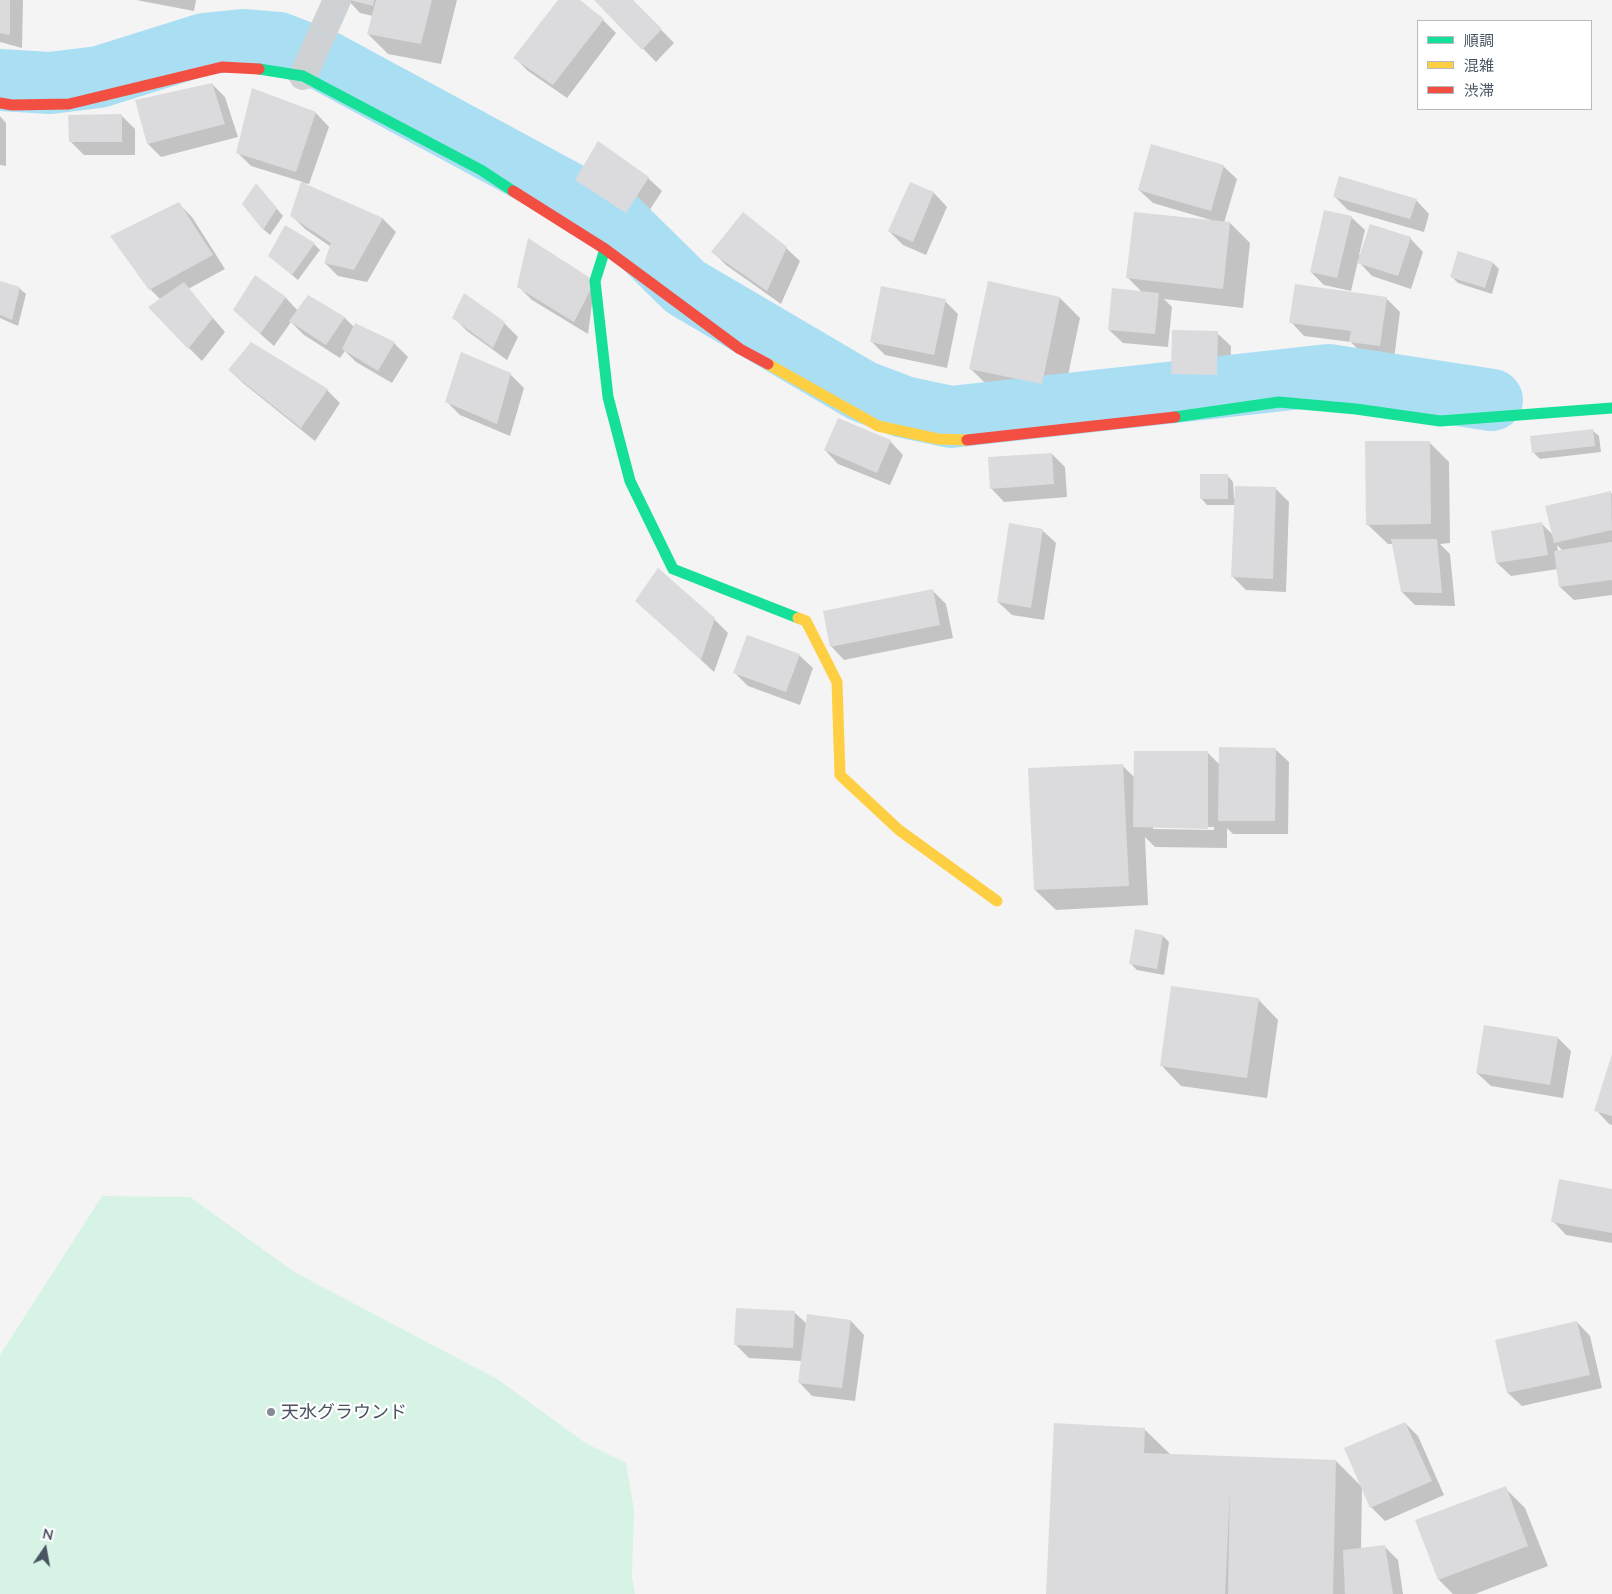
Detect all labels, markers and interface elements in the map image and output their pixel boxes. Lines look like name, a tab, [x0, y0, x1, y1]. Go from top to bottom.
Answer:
legend	[1417, 20, 1592, 110]
text: 順調	[1464, 31, 1494, 49]
text: 混雑	[1464, 56, 1494, 74]
text: 渋滞	[1464, 81, 1494, 99]
place label: 天水グラウンド	[281, 1401, 407, 1423]
marker: 天水グラウンド	[265, 1406, 277, 1418]
north arrow	[20, 1524, 70, 1574]
text: N	[41, 1524, 55, 1543]

